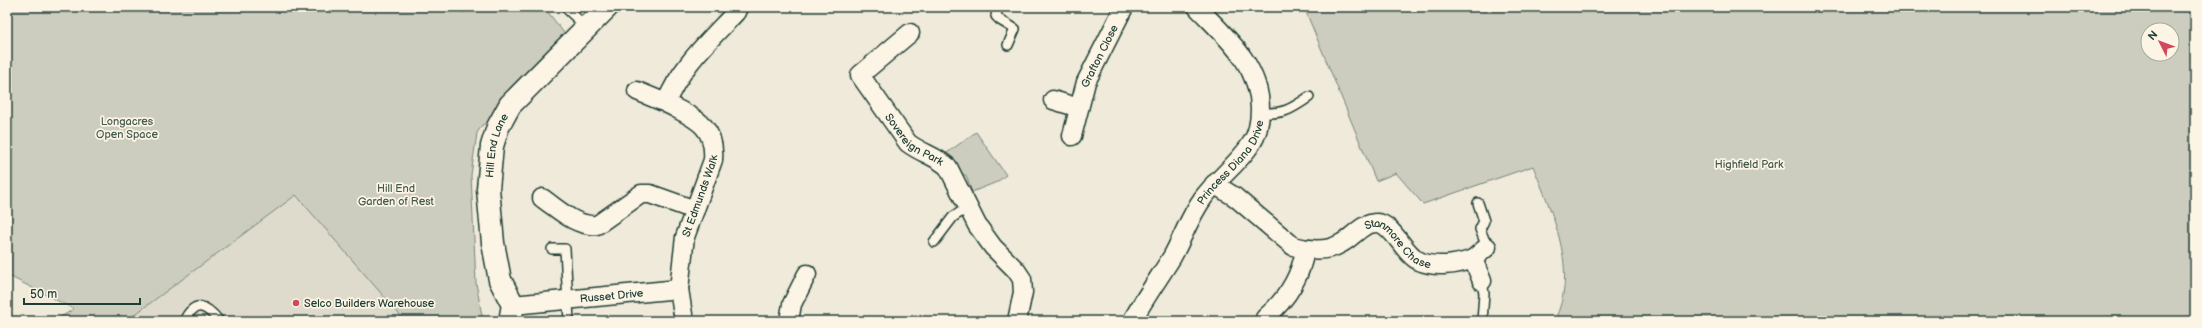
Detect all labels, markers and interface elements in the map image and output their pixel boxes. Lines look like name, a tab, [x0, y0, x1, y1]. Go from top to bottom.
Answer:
street label: Grafton Close	[1078, 22, 1121, 89]
north arrow	[2140, 22, 2180, 62]
text: N	[2145, 28, 2161, 43]
street label: Hill End Lane	[483, 111, 511, 178]
street label: Sovereign Park	[882, 111, 947, 168]
park label: Longacres Open Space	[96, 115, 158, 141]
street label: Princess Diana Drive	[1194, 119, 1266, 207]
street label: St Edmunds Walk	[679, 154, 720, 239]
park label: Highfield Park	[1715, 158, 1784, 171]
park label: Hill End Garden of Rest	[358, 182, 435, 208]
street label: Stanmore Chase	[1362, 216, 1433, 271]
scale bar	[24, 280, 140, 306]
street label: Russet Drive	[579, 286, 644, 305]
text: 50 m	[30, 287, 57, 302]
place label: Selco Builders Warehouse	[304, 297, 435, 310]
marker: Selco Builders Warehouse	[291, 298, 301, 308]

